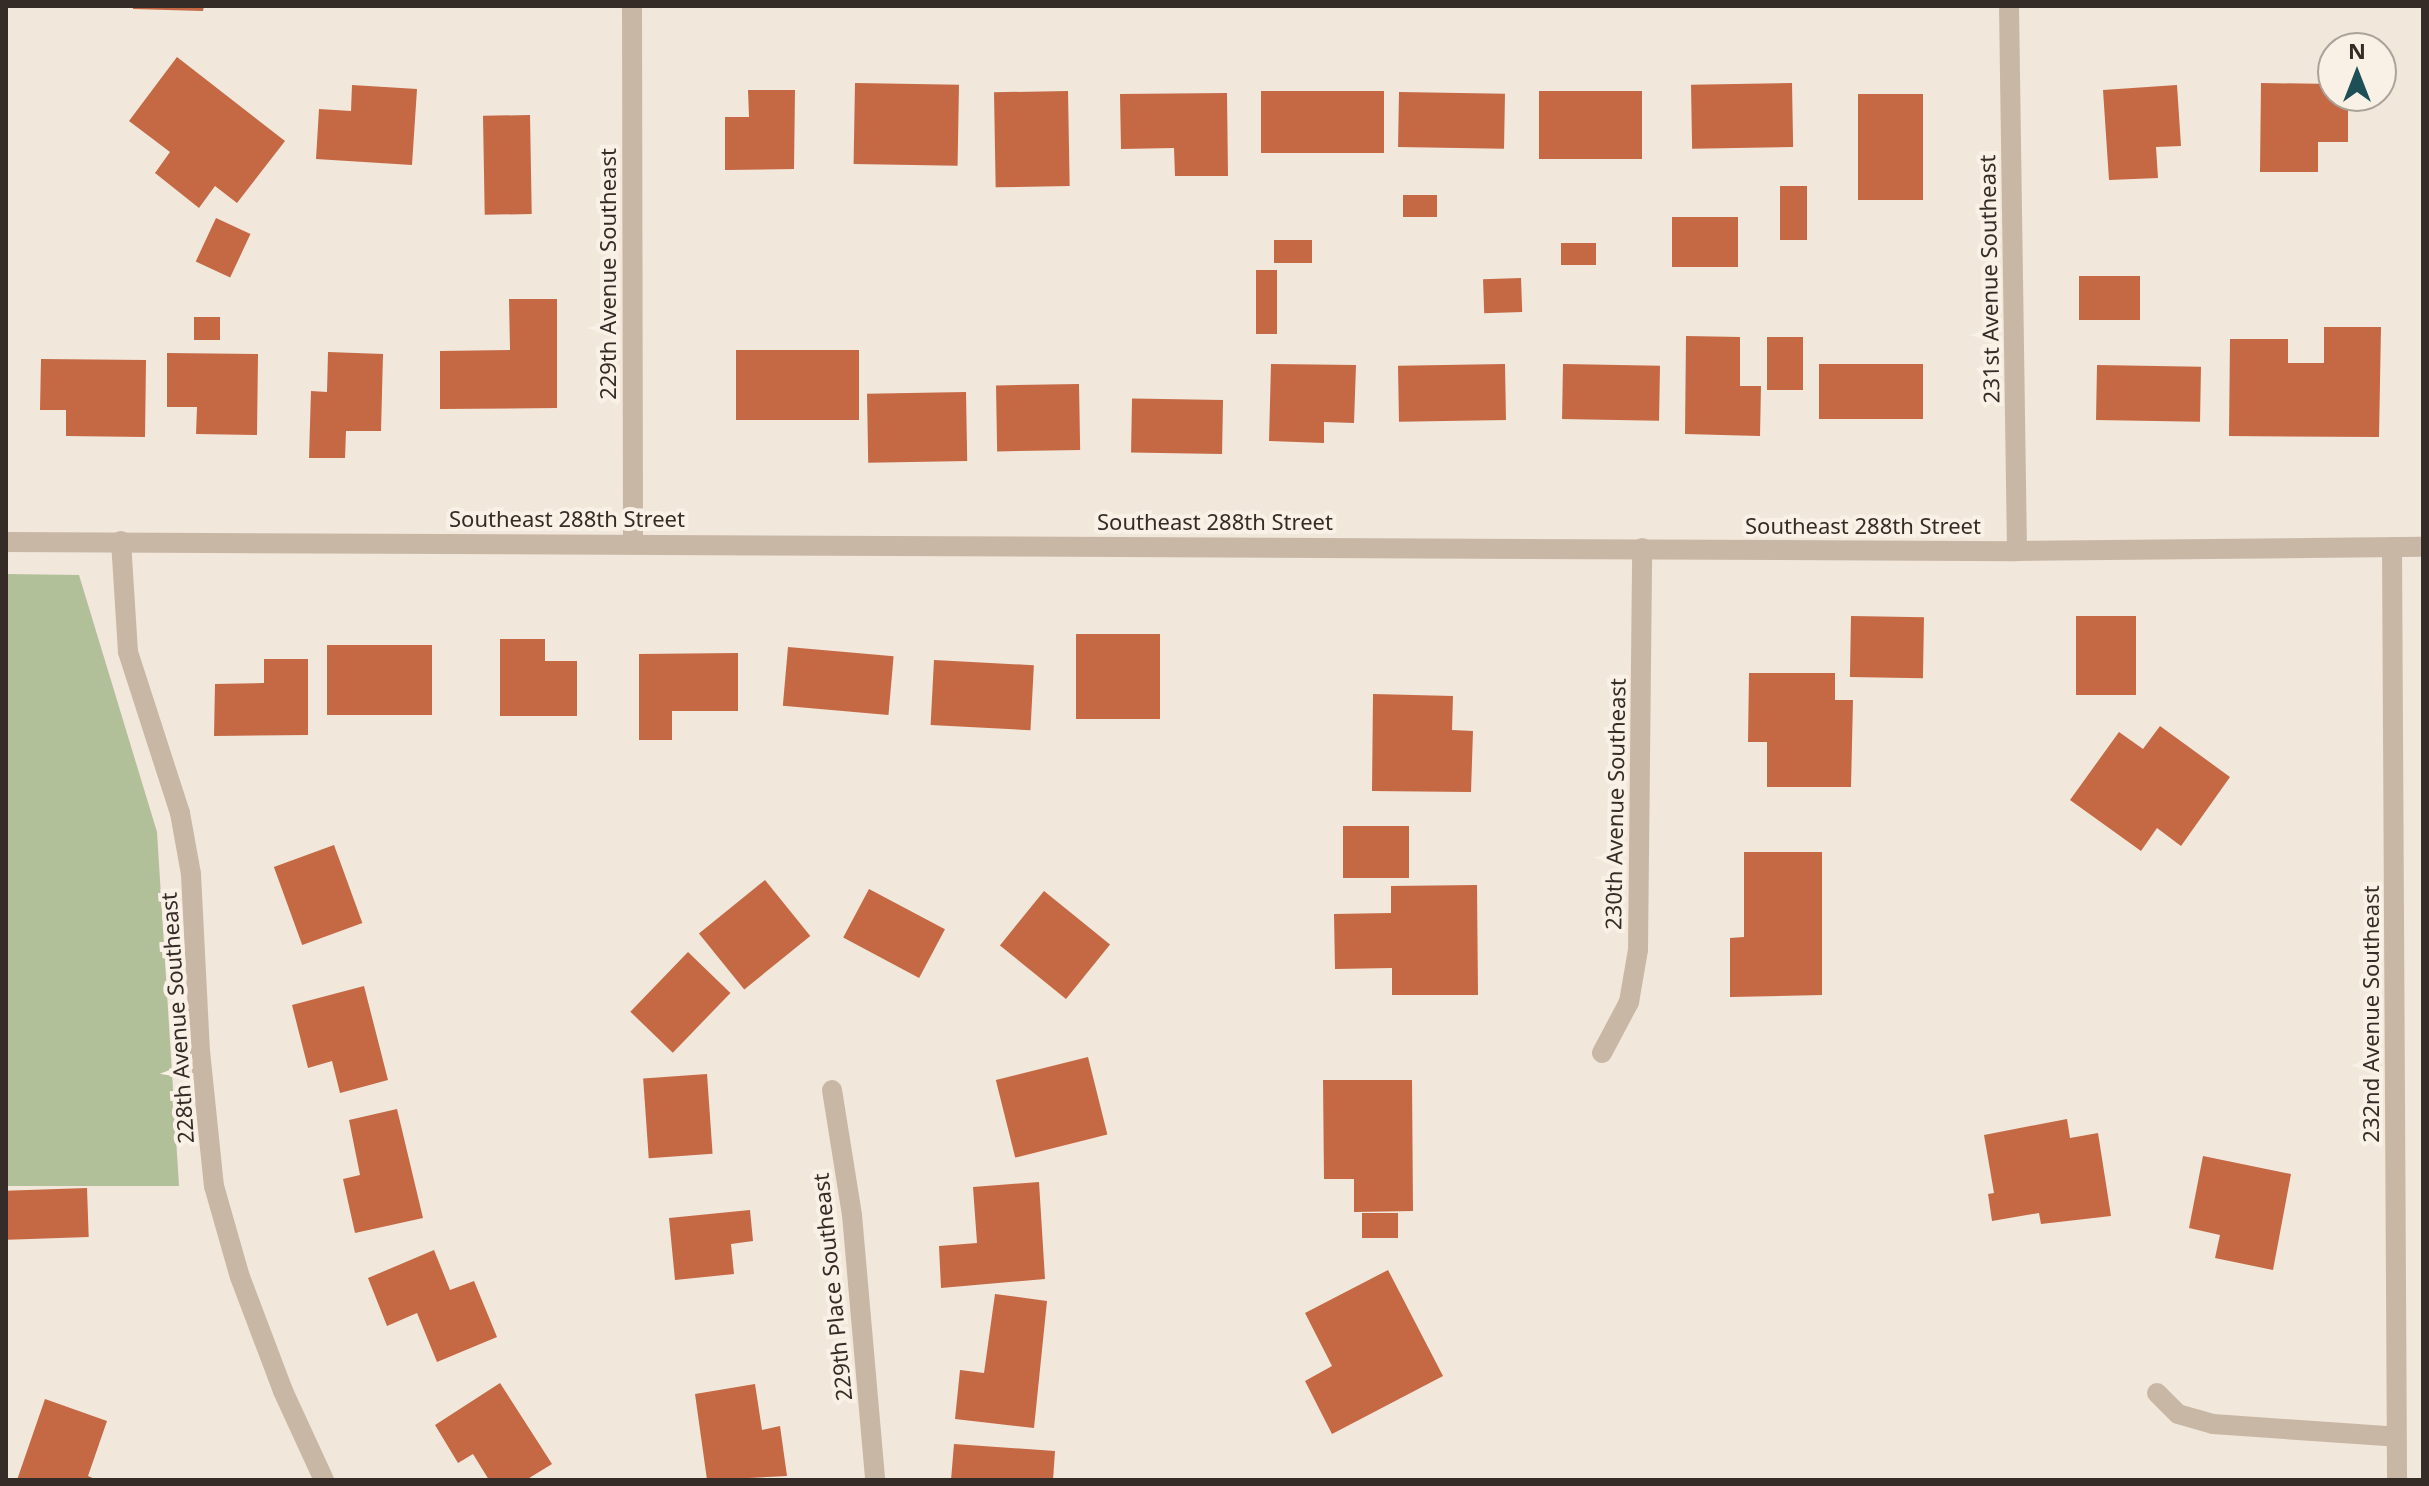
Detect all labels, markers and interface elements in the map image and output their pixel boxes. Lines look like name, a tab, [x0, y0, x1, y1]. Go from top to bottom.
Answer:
north arrow	[2317, 32, 2397, 112]
text: N	[2348, 35, 2366, 65]
street label: 229th Avenue Southeast	[595, 148, 621, 400]
street label: 231st Avenue Southeast	[1974, 154, 2004, 404]
street label: Southeast 288th Street	[449, 506, 685, 532]
street label: Southeast 288th Street	[1097, 509, 1333, 535]
street label: Southeast 288th Street	[1745, 513, 1981, 539]
street label: 230th Avenue Southeast	[1600, 678, 1630, 930]
street label: 232nd Avenue Southeast	[2358, 885, 2384, 1143]
street label: 228th Avenue Southeast	[155, 892, 199, 1144]
street label: 229th Place Southeast	[807, 1172, 857, 1402]

